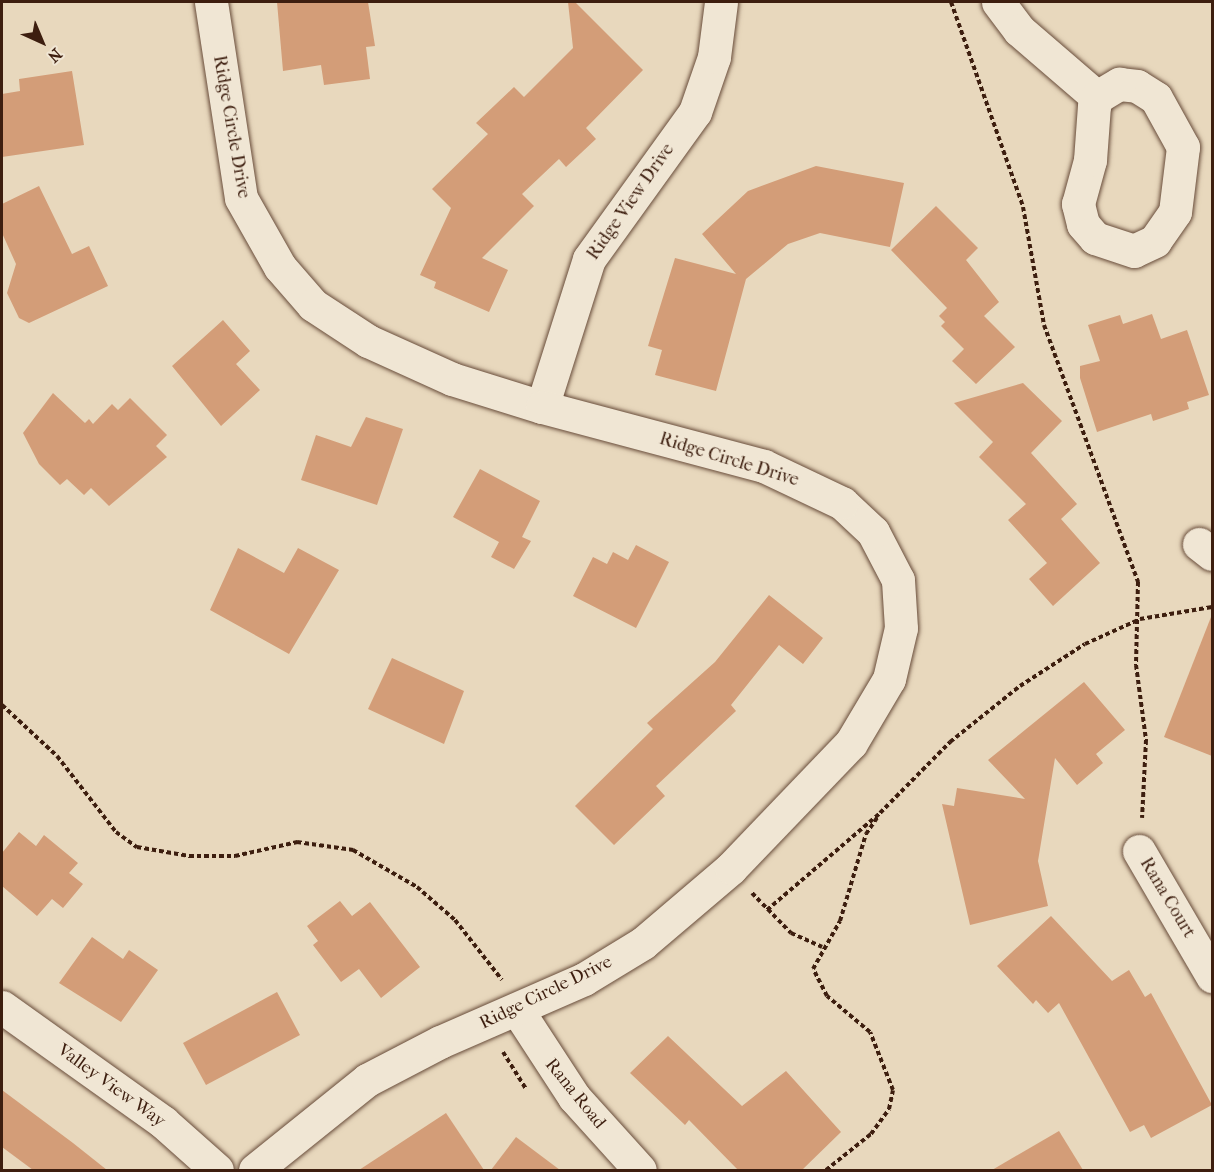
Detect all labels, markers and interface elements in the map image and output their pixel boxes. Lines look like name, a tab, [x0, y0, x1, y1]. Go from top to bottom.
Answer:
north arrow	[12, 12, 72, 72]
text: N	[44, 44, 66, 66]
street label: Ridge Circle Drive	[208, 54, 254, 200]
street label: Ridge View Drive	[583, 140, 679, 264]
street label: Ridge Circle Drive	[657, 429, 801, 491]
street label: Rana Court	[1135, 854, 1199, 942]
street label: Ridge Circle Drive	[476, 952, 616, 1034]
street label: Valley View Way	[53, 1040, 169, 1132]
street label: Rana Road	[540, 1054, 610, 1134]

